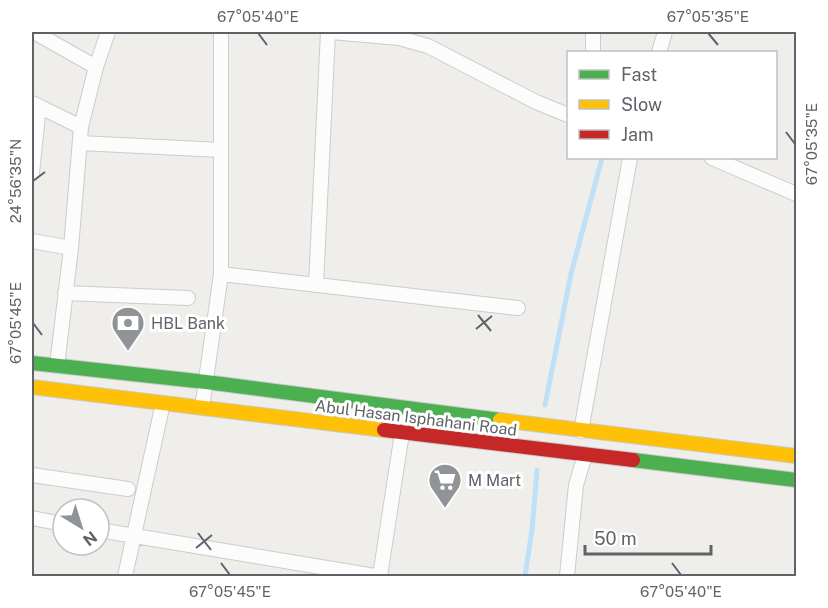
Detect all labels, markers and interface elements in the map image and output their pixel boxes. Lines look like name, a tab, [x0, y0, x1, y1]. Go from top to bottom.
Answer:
text: 67°05'40"E	[217, 8, 299, 25]
text: 67°05'35"E	[667, 8, 749, 25]
legend	[567, 51, 777, 159]
text: Fast	[621, 64, 657, 85]
text: Slow	[621, 94, 662, 115]
text: 67°05'35"E	[803, 103, 820, 185]
text: Jam	[621, 124, 654, 145]
text: 24°56'35"N	[7, 139, 24, 223]
text: 67°05'45"E	[7, 282, 24, 364]
bank icon: HBL Bank	[110, 305, 146, 352]
place label: HBL Bank	[151, 314, 225, 333]
street label: Abul Hasan Isphahani Road	[314, 396, 518, 440]
supermarket icon: M Mart	[427, 462, 463, 509]
place label: M Mart	[468, 471, 521, 490]
north arrow	[51, 497, 111, 557]
scale bar	[585, 518, 711, 556]
text: N	[79, 527, 101, 550]
text: 50 m	[594, 528, 637, 549]
text: 67°05'45"E	[189, 583, 271, 600]
text: 67°05'40"E	[640, 583, 722, 600]

